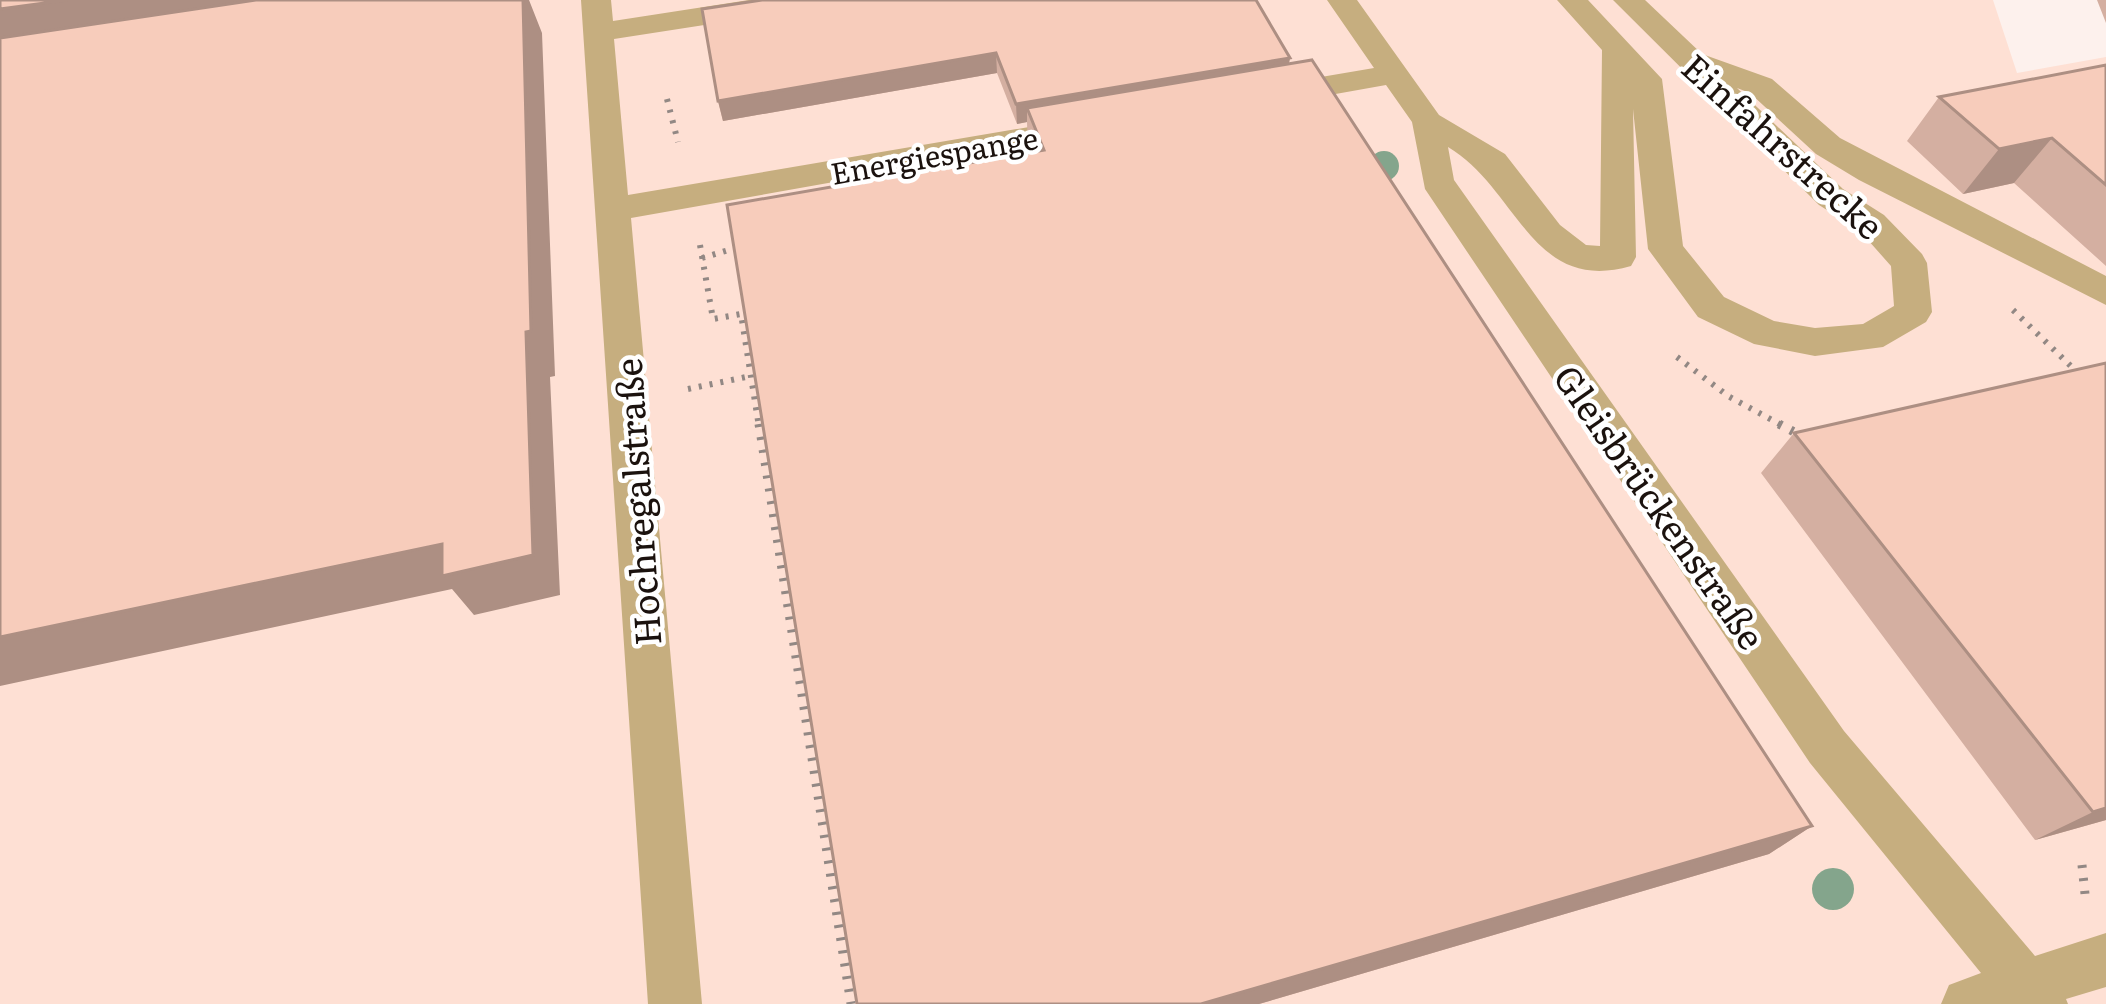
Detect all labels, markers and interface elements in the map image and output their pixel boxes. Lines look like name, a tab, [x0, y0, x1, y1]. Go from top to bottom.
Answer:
street label: Einfahrstrecke	[1671, 40, 1897, 250]
street label: Energiespange	[827, 114, 1041, 194]
street label: Gleisbrückenstraße	[1543, 353, 1779, 659]
street label: Hochregalstraße	[600, 357, 672, 647]

